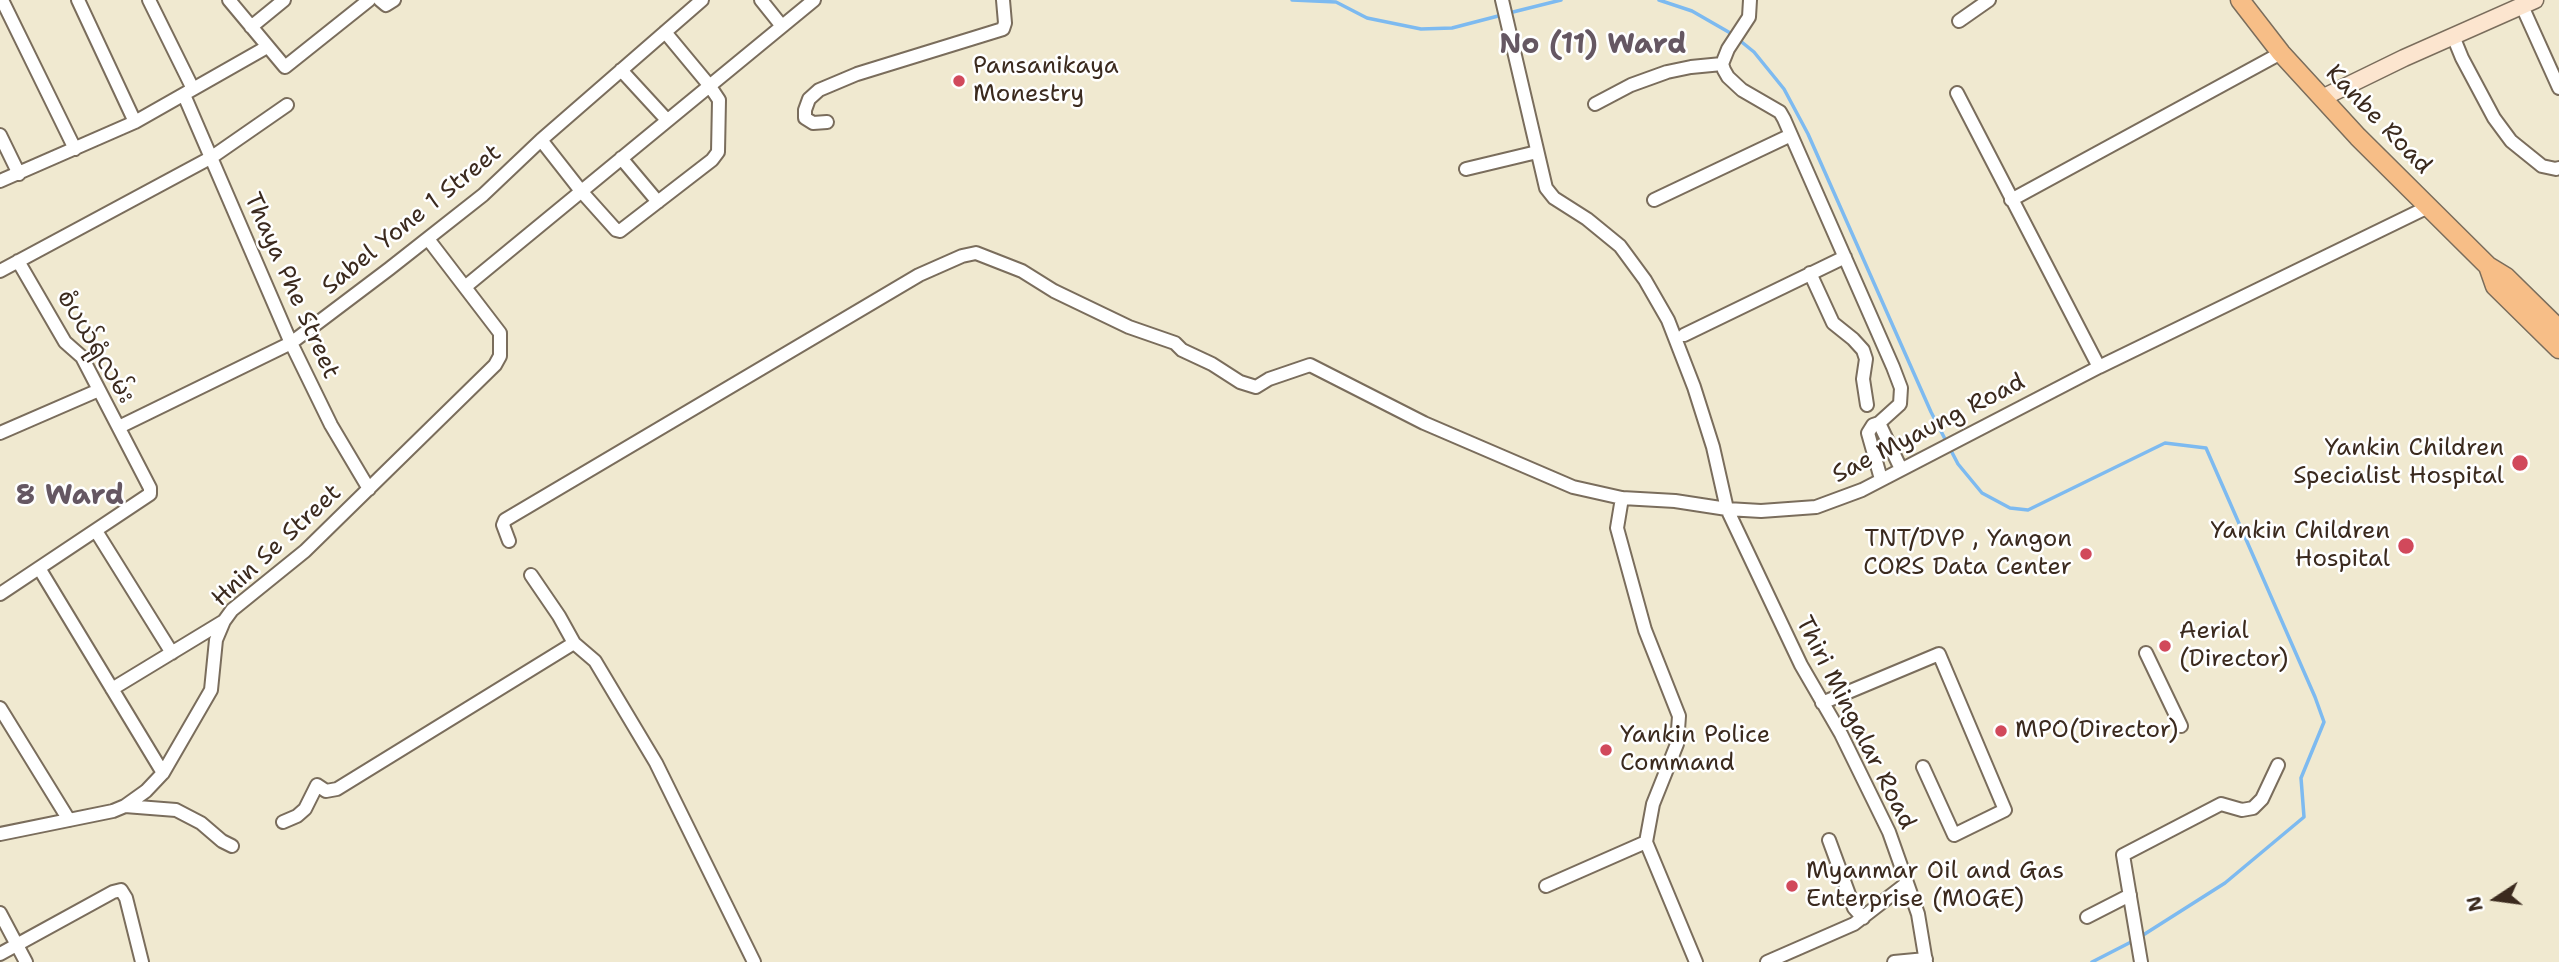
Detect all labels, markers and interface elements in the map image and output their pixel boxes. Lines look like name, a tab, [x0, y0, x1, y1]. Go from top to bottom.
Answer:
district label: No (11) Ward	[1499, 29, 1687, 63]
place label: Pansanikaya Monestry	[973, 53, 1119, 109]
street label: Kanbe Road	[2319, 59, 2437, 181]
marker: Pansanikaya Monestry	[951, 73, 967, 89]
street label: Sabel Yone 1 Street	[316, 139, 508, 301]
street label: Thaya Phe Street	[237, 189, 345, 383]
street label: စံပယ်ရုံလမ်း	[50, 285, 140, 409]
street label: Sae Myaung Road	[1828, 368, 2030, 490]
place label: Yankin Children Specialist Hospital	[2293, 435, 2504, 491]
marker: Yankin Children Specialist Hospital	[2510, 453, 2530, 473]
street label: Hnin Se Street	[206, 479, 348, 613]
district label: 8 Ward	[16, 480, 124, 514]
place label: Yankin Children Hospital	[2211, 518, 2390, 574]
place label: TNT/DVP , Yangon CORS Data Center	[1863, 526, 2072, 582]
marker: Yankin Children Hospital	[2396, 536, 2416, 556]
marker: TNT/DVP , Yangon CORS Data Center	[2078, 546, 2094, 562]
street label: Thiri Mingalar Road	[1789, 612, 1921, 834]
place label: Aerial (Director)	[2179, 618, 2288, 674]
marker: Aerial (Director)	[2157, 638, 2173, 654]
place label: MPO(Director)	[2015, 717, 2178, 745]
place label: Yankin Police Command	[1620, 722, 1770, 778]
marker: MPO(Director)	[1993, 723, 2009, 739]
marker: Yankin Police Command	[1598, 742, 1614, 758]
place label: Myanmar Oil and Gas Enterprise (MOGE)	[1806, 858, 2064, 914]
north arrow	[2461, 864, 2531, 934]
marker: Myanmar Oil and Gas Enterprise (MOGE)	[1784, 878, 1800, 894]
text: N	[2461, 894, 2489, 914]

